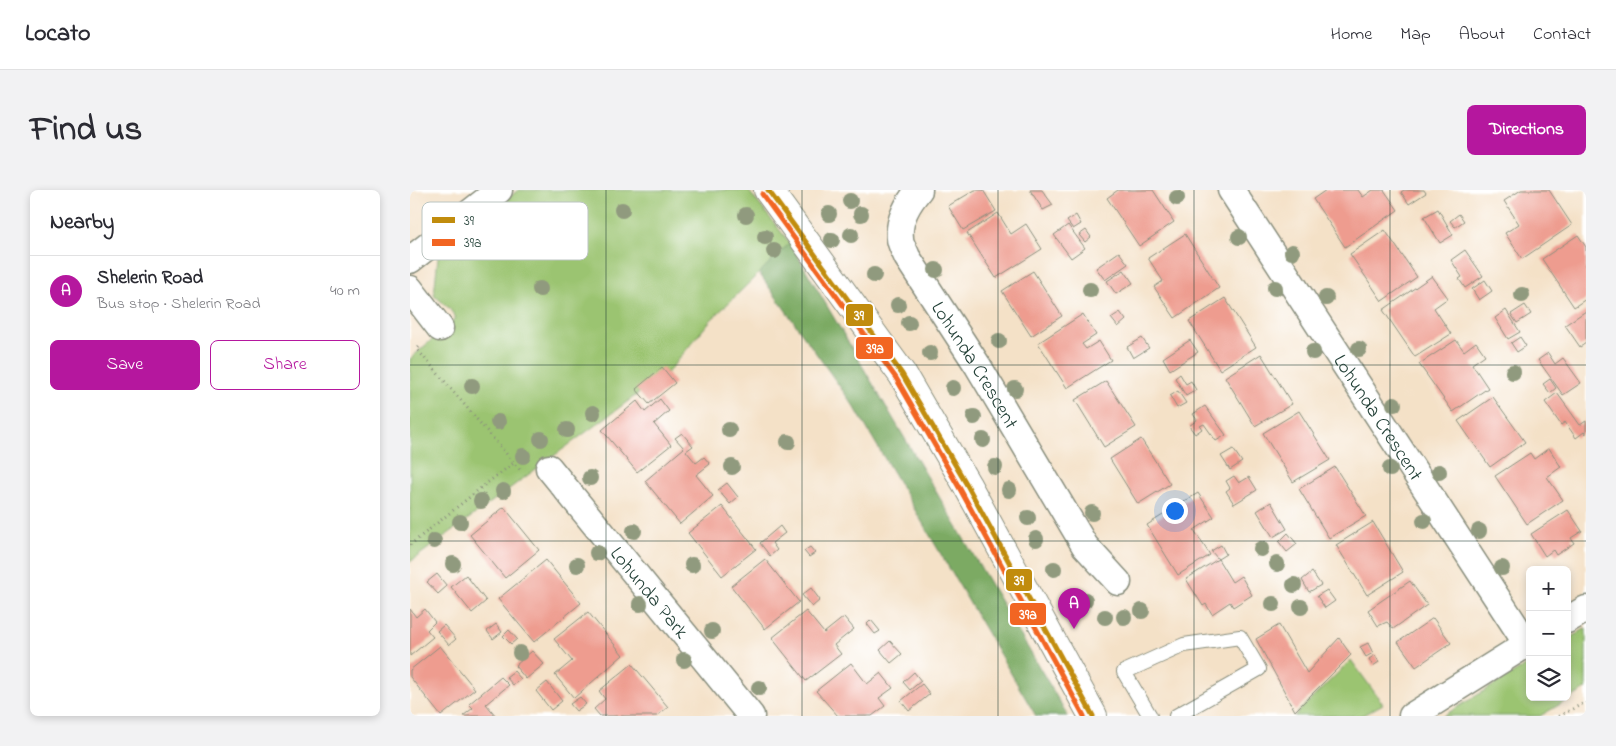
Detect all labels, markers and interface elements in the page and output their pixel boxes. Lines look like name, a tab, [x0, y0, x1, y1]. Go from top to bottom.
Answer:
text: Locato	[25, 17, 91, 52]
text: Home	[1331, 22, 1372, 48]
text: Map	[1400, 22, 1431, 48]
text: About	[1459, 22, 1505, 48]
text: Contact	[1533, 22, 1591, 48]
text: Find us	[30, 105, 142, 156]
button: Directions	[1467, 105, 1586, 155]
legend	[422, 202, 588, 260]
text: Nearby	[50, 208, 114, 238]
text: 39	[464, 211, 475, 232]
text: 39a	[464, 233, 482, 254]
text: Shelerin Road	[97, 265, 203, 292]
text: A	[61, 279, 71, 303]
text: 40 m	[330, 279, 360, 303]
text: Bus stop · Shelerin Road	[97, 292, 260, 316]
street label: Lohunda Crescent	[923, 296, 1024, 436]
line badge: 39	[845, 303, 874, 327]
text: 39	[853, 306, 865, 327]
line badge: 39a	[855, 336, 894, 360]
text: 39a	[865, 339, 884, 360]
button: Save	[50, 340, 200, 390]
button: Share	[210, 340, 360, 390]
street label: Lohunda Crescent	[1325, 349, 1429, 488]
your location	[1162, 498, 1188, 524]
street label: Lohunda Park	[602, 541, 695, 646]
map controls	[1526, 566, 1571, 701]
button: +	[1526, 566, 1571, 611]
line badge: 39	[1005, 568, 1033, 592]
text: 39	[1013, 571, 1025, 592]
pin: A	[1058, 588, 1090, 629]
line badge: 39a	[1009, 602, 1047, 626]
text: 39a	[1018, 605, 1037, 626]
button: −	[1526, 611, 1571, 656]
button: layers	[1526, 656, 1571, 701]

